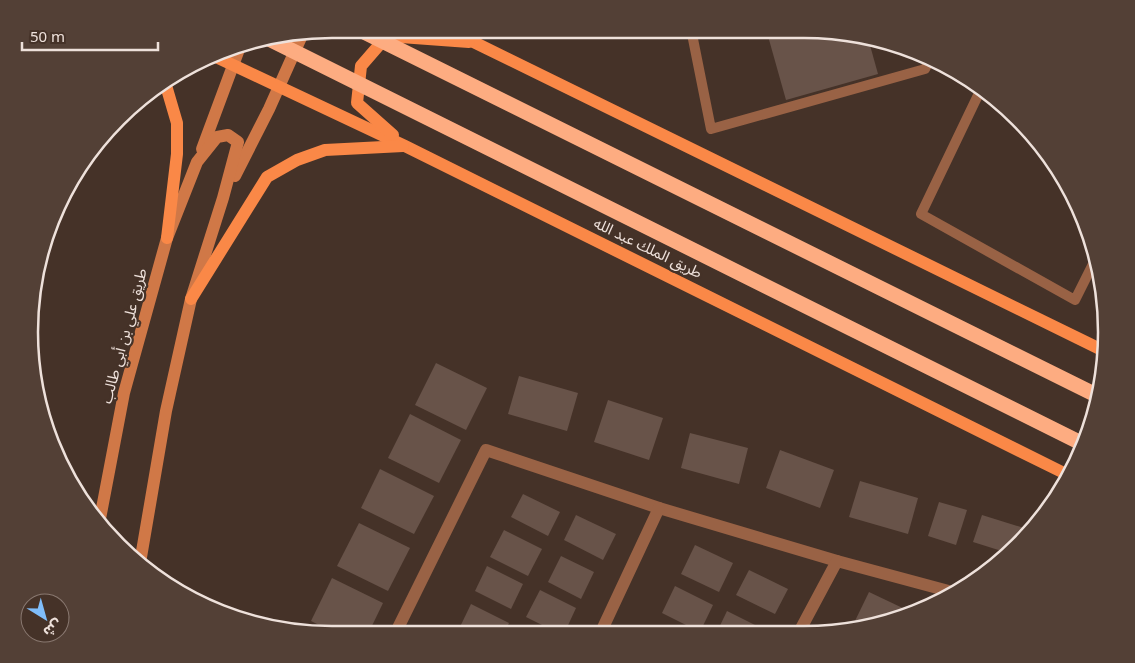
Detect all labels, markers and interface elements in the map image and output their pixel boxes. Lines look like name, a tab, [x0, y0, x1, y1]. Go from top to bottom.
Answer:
scale bar	[22, 20, 159, 52]
text: 50 m	[30, 26, 65, 46]
street label: طريق الملك عبد الله	[590, 212, 706, 283]
street label: طريق علي بن أبي طالب	[95, 266, 153, 406]
north arrow	[20, 593, 70, 643]
text: ش	[40, 615, 67, 642]

